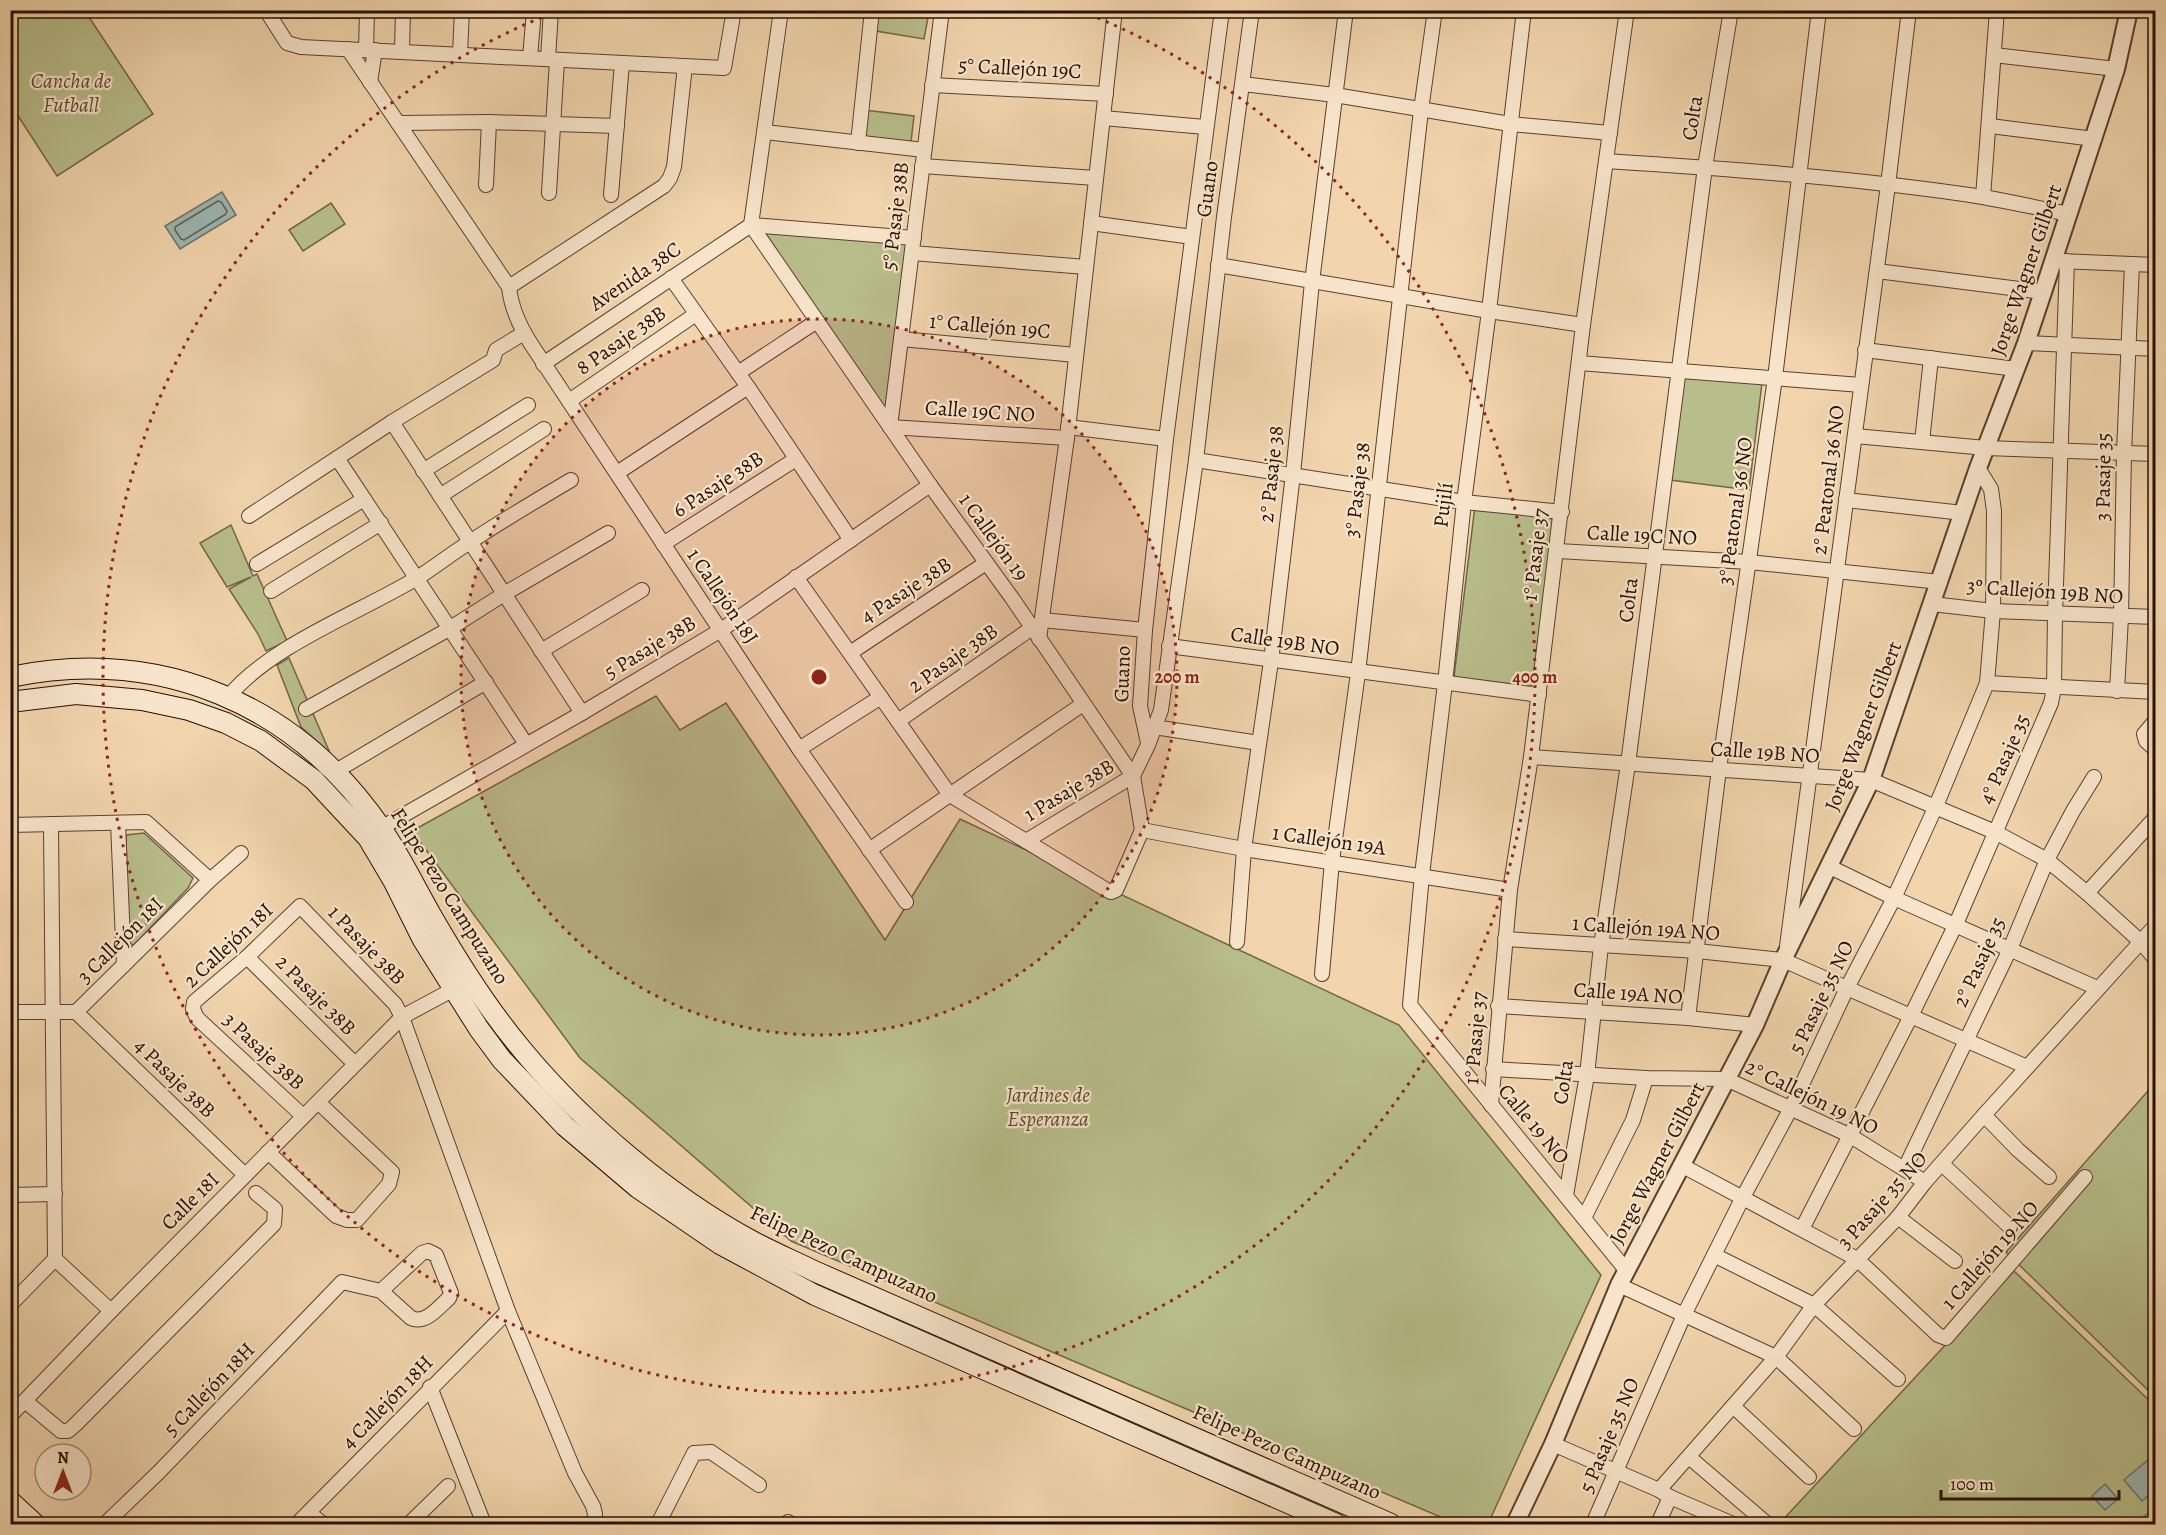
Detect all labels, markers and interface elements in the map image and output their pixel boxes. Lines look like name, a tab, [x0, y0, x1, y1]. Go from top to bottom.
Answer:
street label: 5° Callejón 19C	[958, 51, 1082, 85]
park label: Cancha de Futball	[31, 67, 112, 119]
street label: Colta	[1675, 93, 1709, 142]
street label: Guano	[1189, 159, 1225, 219]
street label: 5° Pasaje 38B	[874, 160, 916, 272]
street label: Jorge Wagner Gilbert	[1984, 180, 2068, 359]
street label: Avenida 38C	[583, 235, 686, 318]
street label: 8 Pasaje 38B	[570, 299, 672, 381]
street label: 1° Callejón 19C	[928, 307, 1052, 345]
street label: Calle 19C NO	[924, 393, 1036, 429]
street label: 2° Peatonal 36 NO	[1805, 404, 1851, 556]
street label: 2° Pasaje 38	[1252, 424, 1290, 524]
street label: 3 Pasaje 35	[2088, 432, 2118, 522]
street label: 3° Peatonal 36 NO	[1711, 435, 1759, 587]
street label: 3° Pasaje 38	[1337, 441, 1377, 539]
street label: 6 Pasaje 38B	[667, 444, 769, 524]
street label: Pujilí	[1426, 481, 1460, 529]
street label: 1 Callejón 19	[953, 487, 1035, 587]
street label: 1° Pasaje 37	[1515, 507, 1555, 603]
street label: Calle 19C NO	[1586, 518, 1698, 552]
street label: 1 Callejón 18J	[681, 543, 765, 649]
street label: 4 Pasaje 38B	[855, 550, 957, 630]
street label: 3º Callejón 19B NO	[1966, 572, 2124, 610]
street label: Colta	[1611, 576, 1645, 624]
street label: 5 Pasaje 38B	[599, 609, 701, 685]
street label: 2 Pasaje 38B	[903, 617, 1003, 699]
street label: Calle 19B NO	[1229, 619, 1341, 663]
street label: Jorge Wagner Gilbert	[1818, 637, 1908, 815]
street label: Guano	[1107, 645, 1137, 703]
text: 200 m	[1154, 665, 1200, 689]
text: 400 m	[1513, 665, 1557, 689]
centre of rings	[809, 667, 829, 687]
street label: 4° Pasaje 35	[1972, 710, 2036, 808]
street label: Calle 19B NO	[1709, 734, 1821, 770]
street label: 1 Pasaje 38B	[1019, 752, 1119, 828]
street label: Felipe Pezo Campuzano	[384, 802, 516, 990]
street label: 1 Callejón 19A	[1270, 818, 1388, 862]
street label: 3 Callejón 18I	[71, 891, 169, 989]
street label: 2 Callejón 18I	[177, 896, 279, 994]
street label: 1 Pasaje 38B	[322, 899, 412, 991]
street label: 1 Callejón 19A NO	[1571, 909, 1721, 947]
street label: 2° Pasaje 35	[1946, 912, 2012, 1012]
street label: 5 Pasaje 35 NO	[1782, 936, 1860, 1058]
street label: 2 Pasaje 38B	[269, 948, 363, 1042]
street label: Calle 19A NO	[1572, 975, 1684, 1011]
street label: 1° Pasaje 37	[1457, 990, 1493, 1086]
street label: 3 Pasaje 38B	[217, 1006, 311, 1096]
street label: 4 Pasaje 38B	[128, 1032, 222, 1124]
street label: 2° Callejón 19 NO	[1741, 1053, 1883, 1141]
street label: Colta	[1546, 1058, 1580, 1106]
street label: Jorge Wagner Gilbert	[1602, 1077, 1712, 1249]
street label: Calle 19 NO	[1492, 1078, 1576, 1170]
park label: Jardines de Esperanza	[1005, 1081, 1090, 1133]
street label: 3 Pasaje 35 NO	[1831, 1145, 1933, 1255]
street label: Calle 18I	[155, 1166, 225, 1236]
street label: 1 Callejón 19 NO	[1935, 1195, 2045, 1315]
street label: Felipe Pezo Campuzano	[746, 1198, 942, 1310]
street label: 5 Callejón 18H	[157, 1336, 261, 1442]
street label: 4 Callejón 18H	[335, 1349, 439, 1455]
street label: 5 Pasaje 35 NO	[1572, 1373, 1646, 1497]
street label: Felipe Pezo Campuzano	[1188, 1398, 1386, 1506]
north arrow	[33, 1442, 93, 1502]
text: N	[57, 1447, 69, 1469]
scale bar	[1941, 1463, 2120, 1501]
text: 100 m	[1950, 1472, 1994, 1496]

